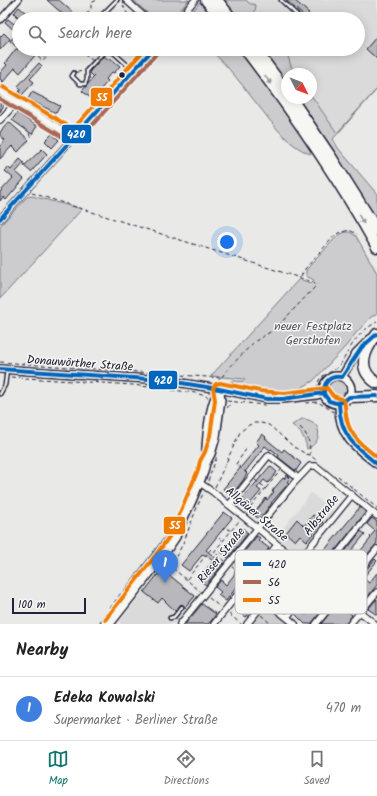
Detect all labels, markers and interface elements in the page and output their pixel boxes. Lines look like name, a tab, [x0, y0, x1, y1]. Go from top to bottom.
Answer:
search box	[12, 12, 365, 56]
text: Search here	[58, 22, 132, 46]
icon: search	[26, 23, 48, 45]
north arrow	[281, 68, 317, 104]
unlabelled marker	[117, 70, 127, 80]
one-way arrow	[264, 75, 273, 86]
line badge: 55	[90, 87, 113, 107]
text: 55	[95, 89, 109, 107]
line badge: 420	[61, 124, 92, 144]
text: 420	[67, 126, 85, 144]
one-way arrow	[357, 214, 365, 224]
your location	[217, 232, 237, 252]
park label: neuer Festplatz Gersthofen	[274, 317, 352, 350]
street label: Donauwörther Straße	[26, 350, 134, 377]
line badge: 420	[148, 370, 178, 390]
text: 420	[154, 372, 172, 390]
street label: Allgäuer Straße	[221, 482, 293, 547]
street label: Albstraße	[299, 490, 344, 540]
line badge: 55	[163, 516, 186, 535]
text: 55	[168, 517, 182, 535]
street label: Rieser Straße	[193, 523, 250, 588]
pin: 1	[152, 550, 178, 583]
legend	[235, 550, 367, 614]
text: 420	[268, 556, 286, 574]
text: 56	[268, 574, 280, 592]
text: 55	[268, 592, 281, 610]
scale bar	[12, 596, 86, 615]
text: 100 m	[18, 596, 46, 614]
text: Nearby	[16, 637, 68, 664]
text: Edeka Kowalski	[54, 686, 155, 710]
text: 1	[27, 698, 31, 719]
text: 470 m	[326, 698, 361, 719]
text: Supermarket · Berliner Straße	[54, 710, 218, 731]
tab: Map	[47, 748, 69, 790]
tab: Directions	[164, 748, 209, 790]
tab: Saved	[304, 748, 330, 790]

